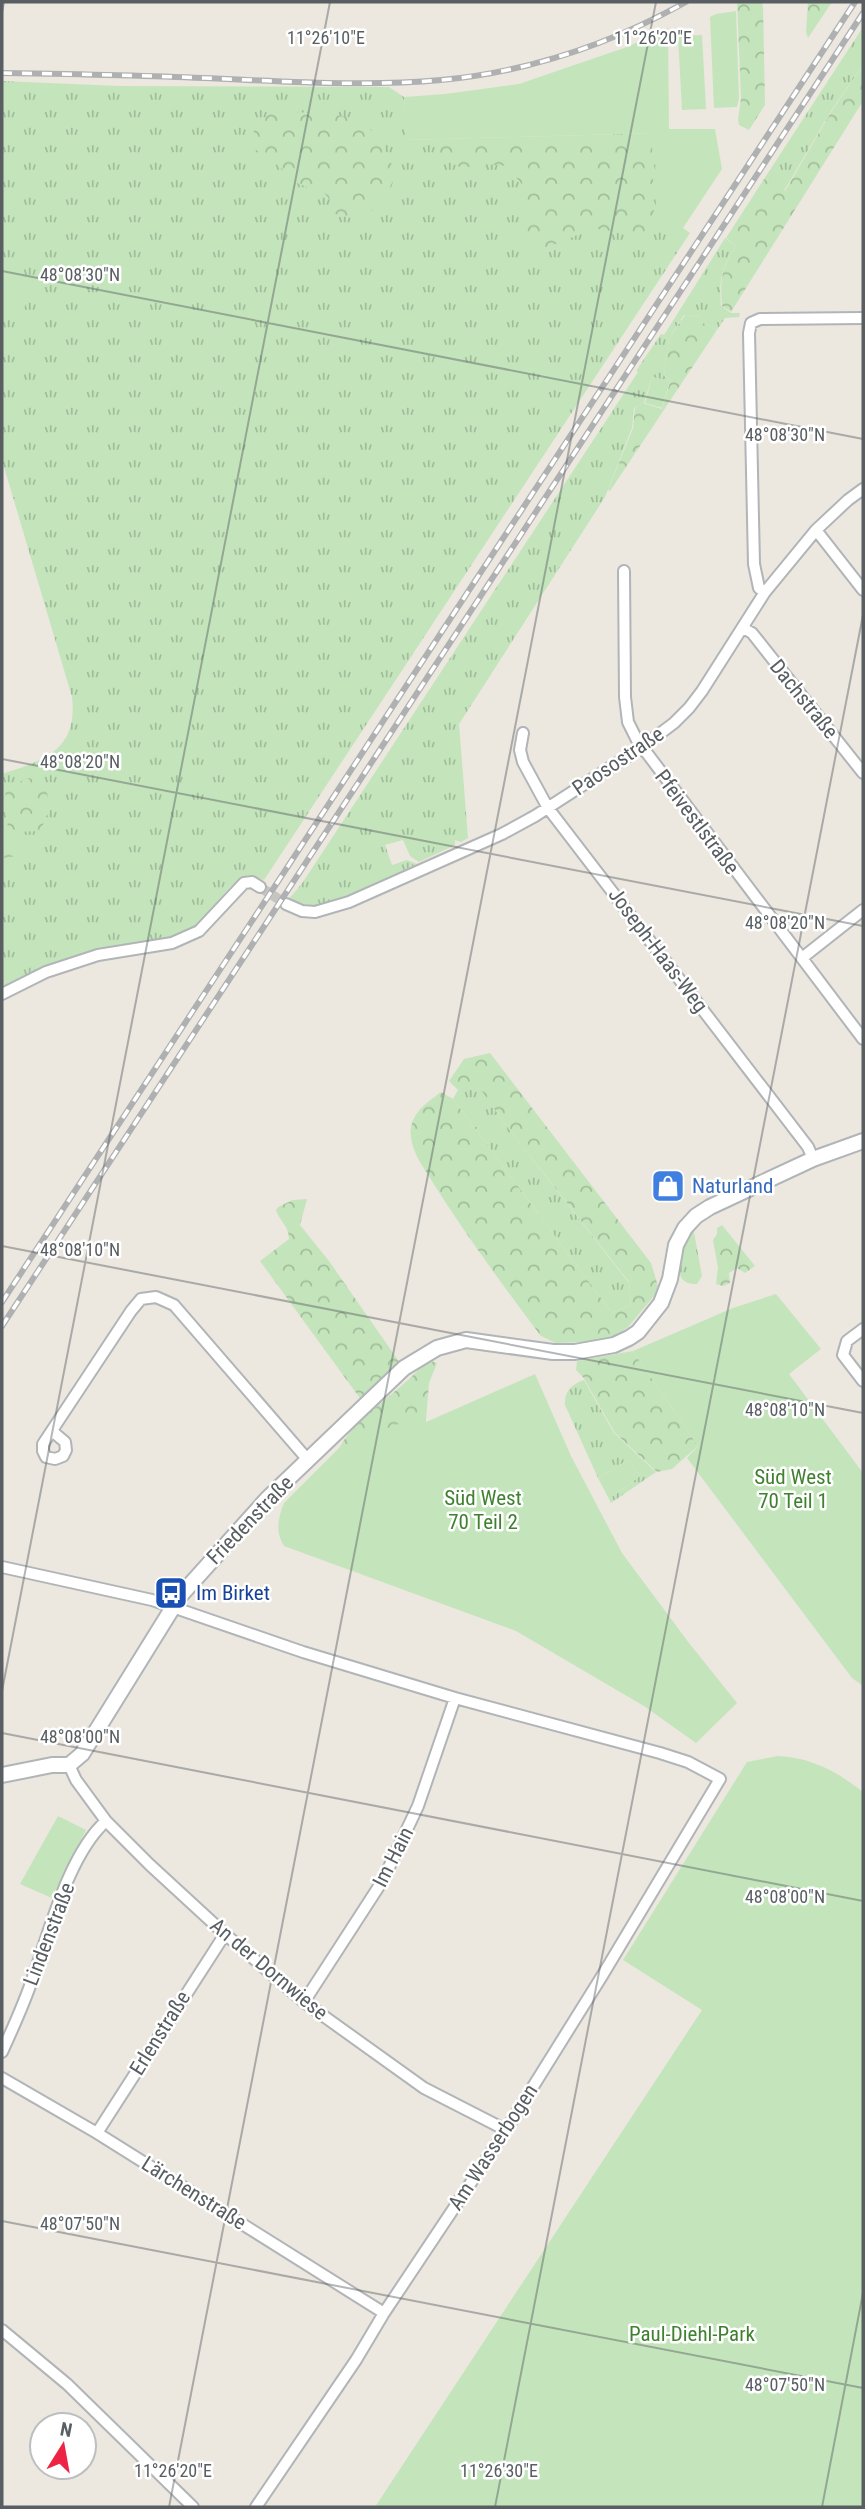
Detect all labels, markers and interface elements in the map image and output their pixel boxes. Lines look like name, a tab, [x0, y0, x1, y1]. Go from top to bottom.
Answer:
text: 11°26'10"E	[287, 27, 365, 48]
text: 11°26'20"E	[614, 27, 692, 48]
text: 48°08'30"N	[40, 264, 120, 285]
text: 48°08'30"N	[745, 424, 825, 445]
street label: Dachstraße	[765, 655, 843, 743]
street label: Paosostraße	[568, 722, 668, 800]
text: 48°08'20"N	[40, 751, 120, 772]
street label: Pfeivestlstraße	[650, 765, 744, 879]
street label: Joseph-Haas-Weg	[603, 883, 713, 1017]
text: 48°08'20"N	[745, 912, 825, 933]
shop icon: Naturland	[649, 1167, 687, 1205]
place label: Naturland	[692, 1174, 773, 1198]
text: 48°08'10"N	[40, 1239, 120, 1260]
text: 48°08'10"N	[745, 1399, 825, 1420]
park label: Süd West 70 Teil 1	[754, 1465, 832, 1513]
street label: Friedenstraße	[202, 1471, 298, 1569]
park label: Süd West 70 Teil 2	[444, 1486, 522, 1534]
bus stop icon: Im Birket	[152, 1574, 190, 1612]
place label: Im Birket	[196, 1581, 270, 1605]
text: 48°08'00"N	[40, 1726, 120, 1747]
street label: Im Hain	[368, 1823, 418, 1891]
street label: Lindenstraße	[18, 1879, 80, 1989]
text: 48°08'00"N	[745, 1886, 825, 1907]
street label: An der Dornwiese	[206, 1913, 333, 2025]
street label: Erlenstraße	[125, 1987, 195, 2079]
street label: Am Wasserbogen	[443, 2080, 543, 2214]
street label: Lärchenstraße	[137, 2151, 251, 2235]
text: 48°07'50"N	[40, 2213, 120, 2234]
park label: Paul-Diehl-Park	[629, 2322, 756, 2346]
text: 48°07'50"N	[745, 2374, 825, 2395]
north arrow	[28, 2411, 98, 2481]
text: N	[58, 2417, 74, 2442]
text: 11°26'20"E	[134, 2460, 212, 2481]
text: 11°26'30"E	[460, 2460, 538, 2481]

